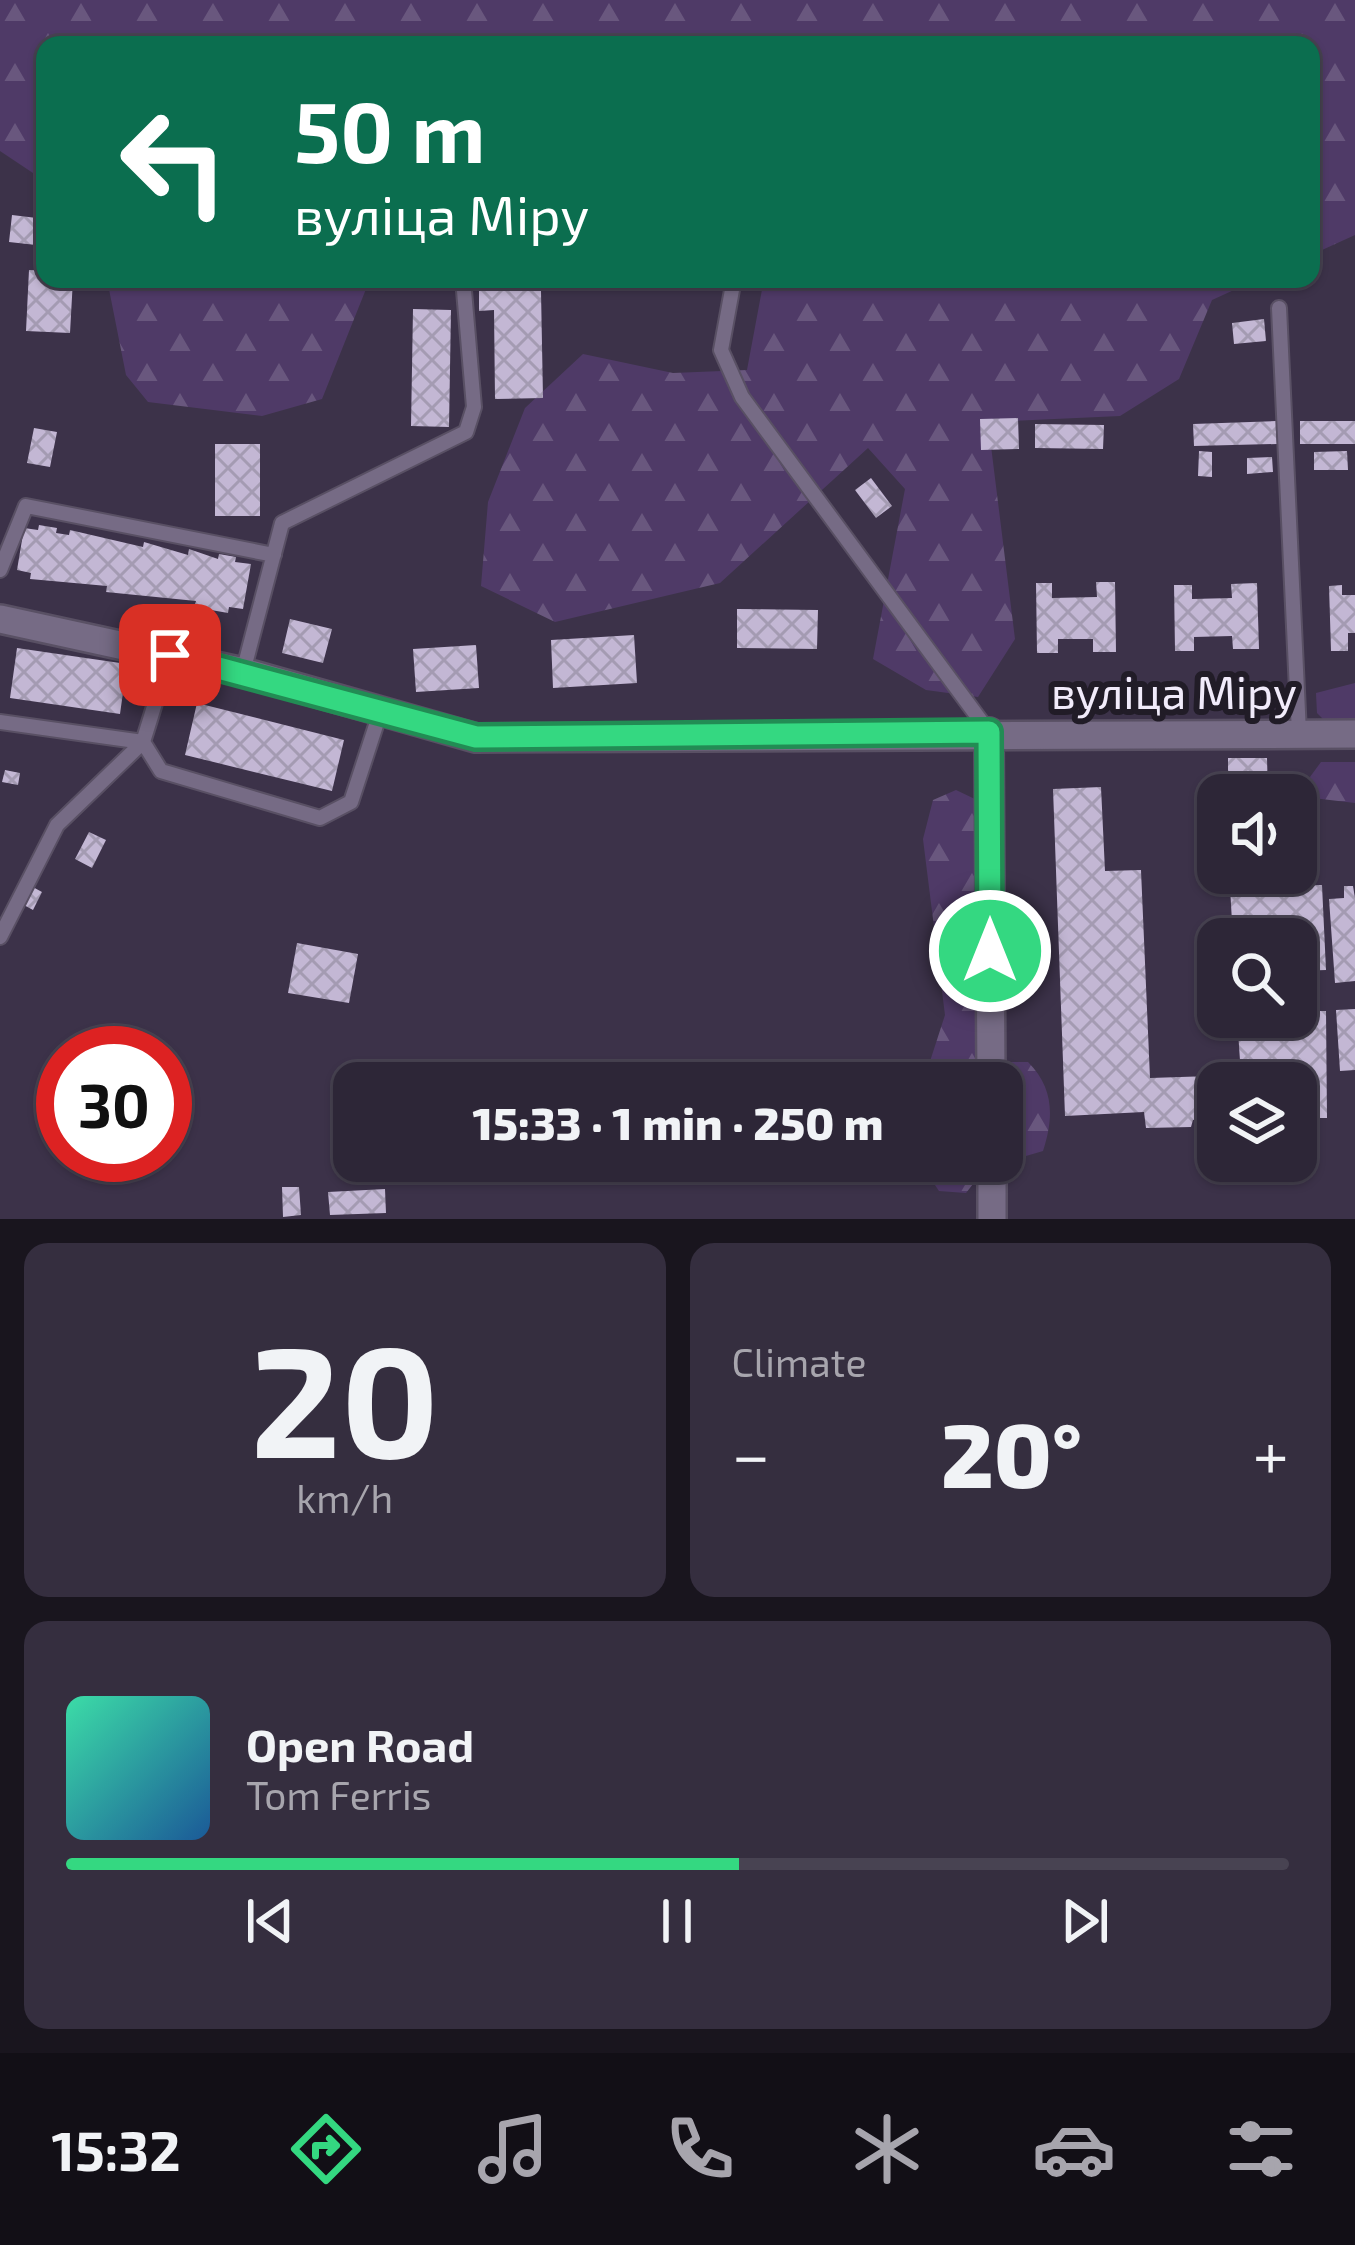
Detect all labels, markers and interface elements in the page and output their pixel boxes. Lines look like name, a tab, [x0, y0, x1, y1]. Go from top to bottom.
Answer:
text: 50 m	[294, 79, 486, 180]
icon: left	[96, 84, 252, 240]
text: вуліца Міру	[294, 181, 589, 246]
pin	[119, 604, 221, 706]
icon: arrive	[137, 622, 203, 688]
street label: вуліца Міру	[1051, 664, 1297, 719]
map controls	[1197, 774, 1317, 1182]
button: sound	[1197, 774, 1317, 894]
position arrow	[927, 888, 1053, 1014]
button: search	[1197, 918, 1317, 1038]
speed limit sign: 30	[36, 1026, 192, 1182]
button: layers	[1197, 1062, 1317, 1182]
text: 15:33 · 1 min · 250 m	[472, 1095, 884, 1149]
text: 20	[250, 1302, 439, 1489]
text: Climate	[732, 1338, 866, 1385]
text: 20°	[941, 1398, 1082, 1506]
text: −	[732, 1413, 770, 1492]
text: +	[1253, 1413, 1289, 1492]
text: km/h	[296, 1474, 393, 1521]
text: Open Road	[246, 1717, 474, 1771]
text: Tom Ferris	[246, 1771, 431, 1818]
icon: previous	[237, 1888, 303, 1954]
icon: pause	[644, 1888, 710, 1954]
icon: next	[1052, 1888, 1118, 1954]
icon: directions	[284, 2107, 368, 2191]
icon: music	[471, 2107, 555, 2191]
icon: phone	[658, 2107, 742, 2191]
icon: climate	[845, 2107, 929, 2191]
icon: car	[1032, 2107, 1116, 2191]
icon: filters	[1219, 2107, 1303, 2191]
text: 15:32	[52, 2117, 181, 2182]

